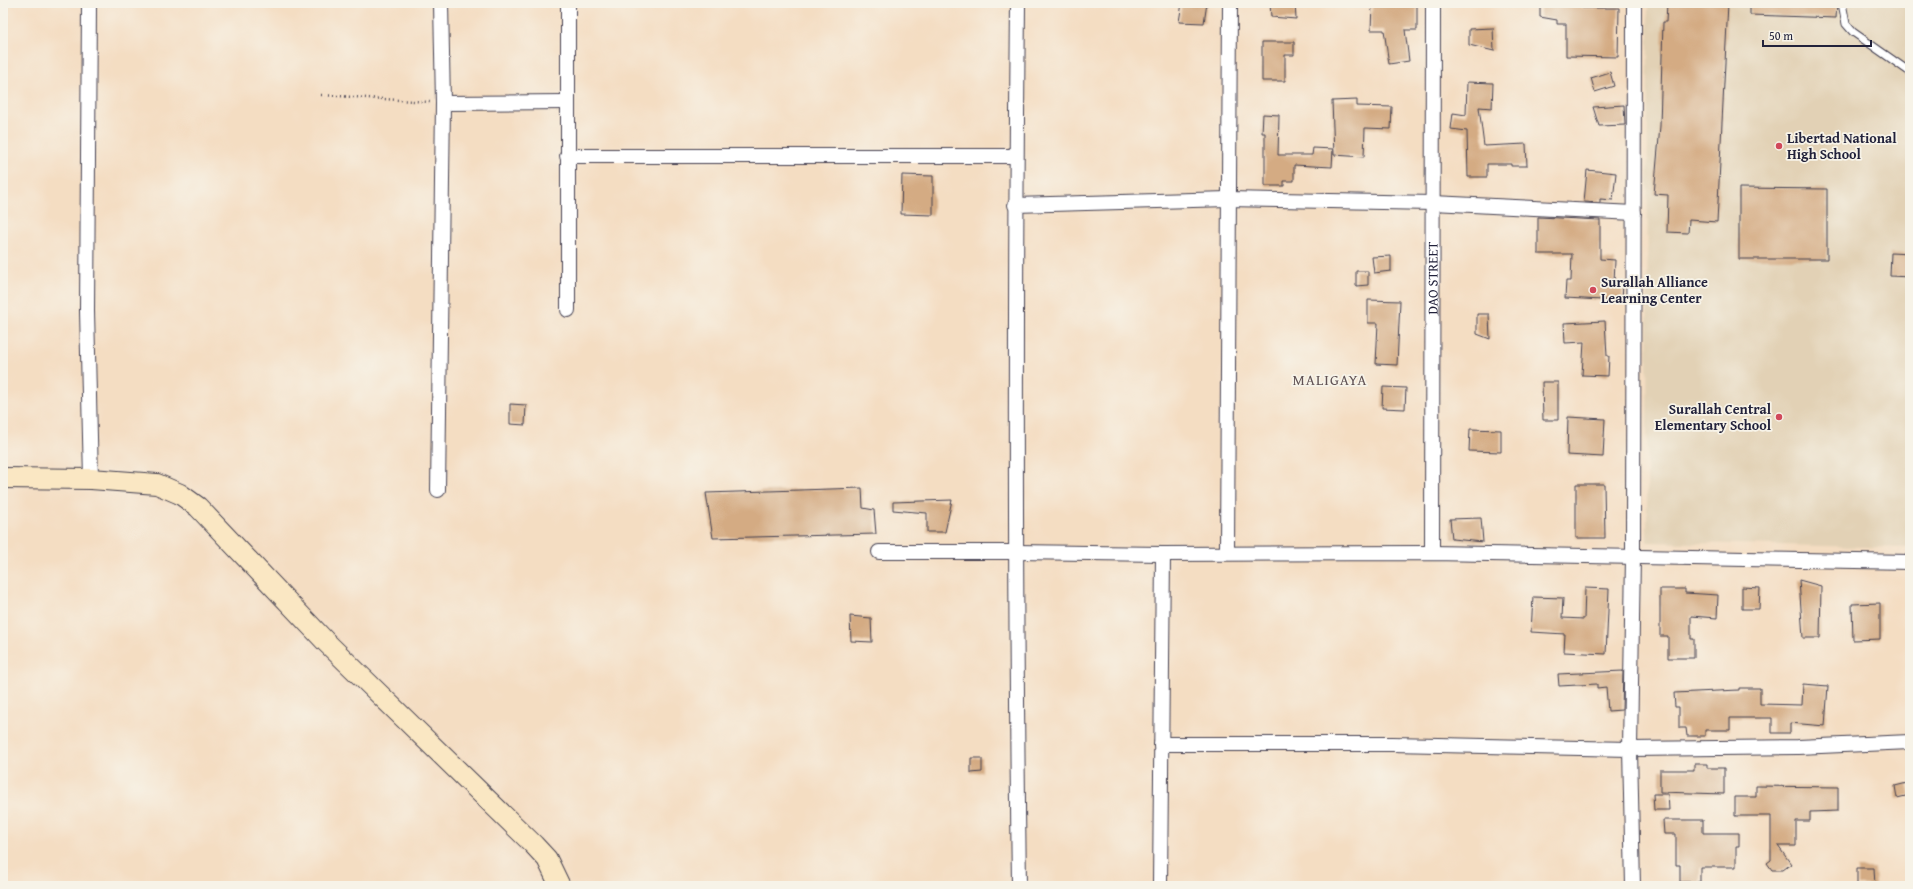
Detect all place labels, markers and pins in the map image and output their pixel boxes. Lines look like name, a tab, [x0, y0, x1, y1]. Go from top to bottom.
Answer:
place label: Libertad National High School	[1787, 128, 1897, 164]
marker: Libertad National High School	[1774, 141, 1784, 151]
place label: Surallah Alliance Learning Center	[1601, 272, 1708, 308]
marker: Surallah Alliance Learning Center	[1588, 285, 1598, 295]
place label: Surallah Central Elementary School	[1655, 399, 1772, 435]
marker: Surallah Central Elementary School	[1774, 412, 1784, 422]

